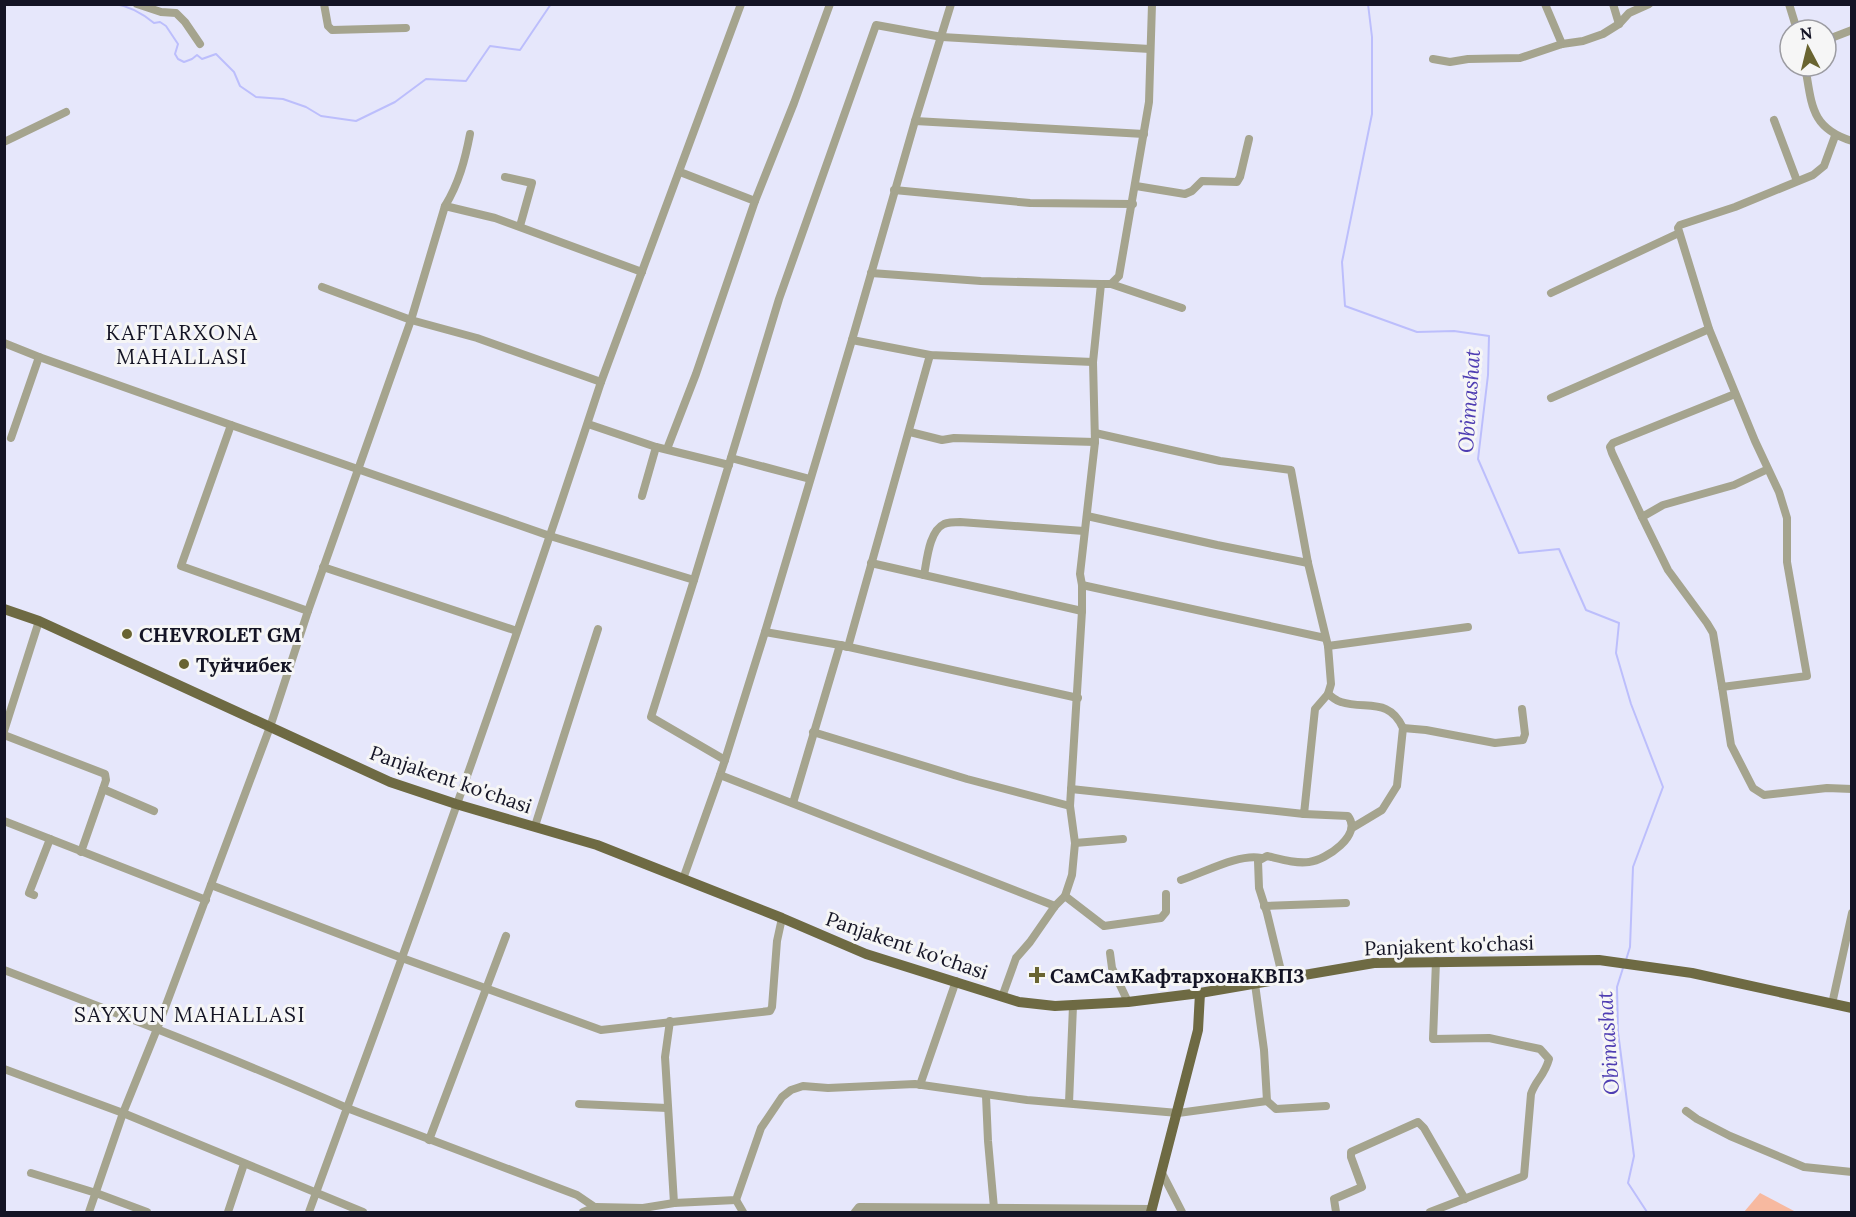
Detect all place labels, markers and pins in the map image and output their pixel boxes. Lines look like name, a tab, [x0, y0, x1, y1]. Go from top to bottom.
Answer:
place label: CHEVROLET GM	[139, 622, 302, 647]
marker: CHEVROLET GM	[120, 627, 134, 641]
place label: Туйчибек	[196, 652, 292, 677]
marker: Туйчибек	[177, 657, 191, 671]
place label: СамСамКафтархонаКВП3	[1050, 963, 1305, 988]
marker: СамСамКафтархонаКВП3	[1028, 966, 1046, 984]

